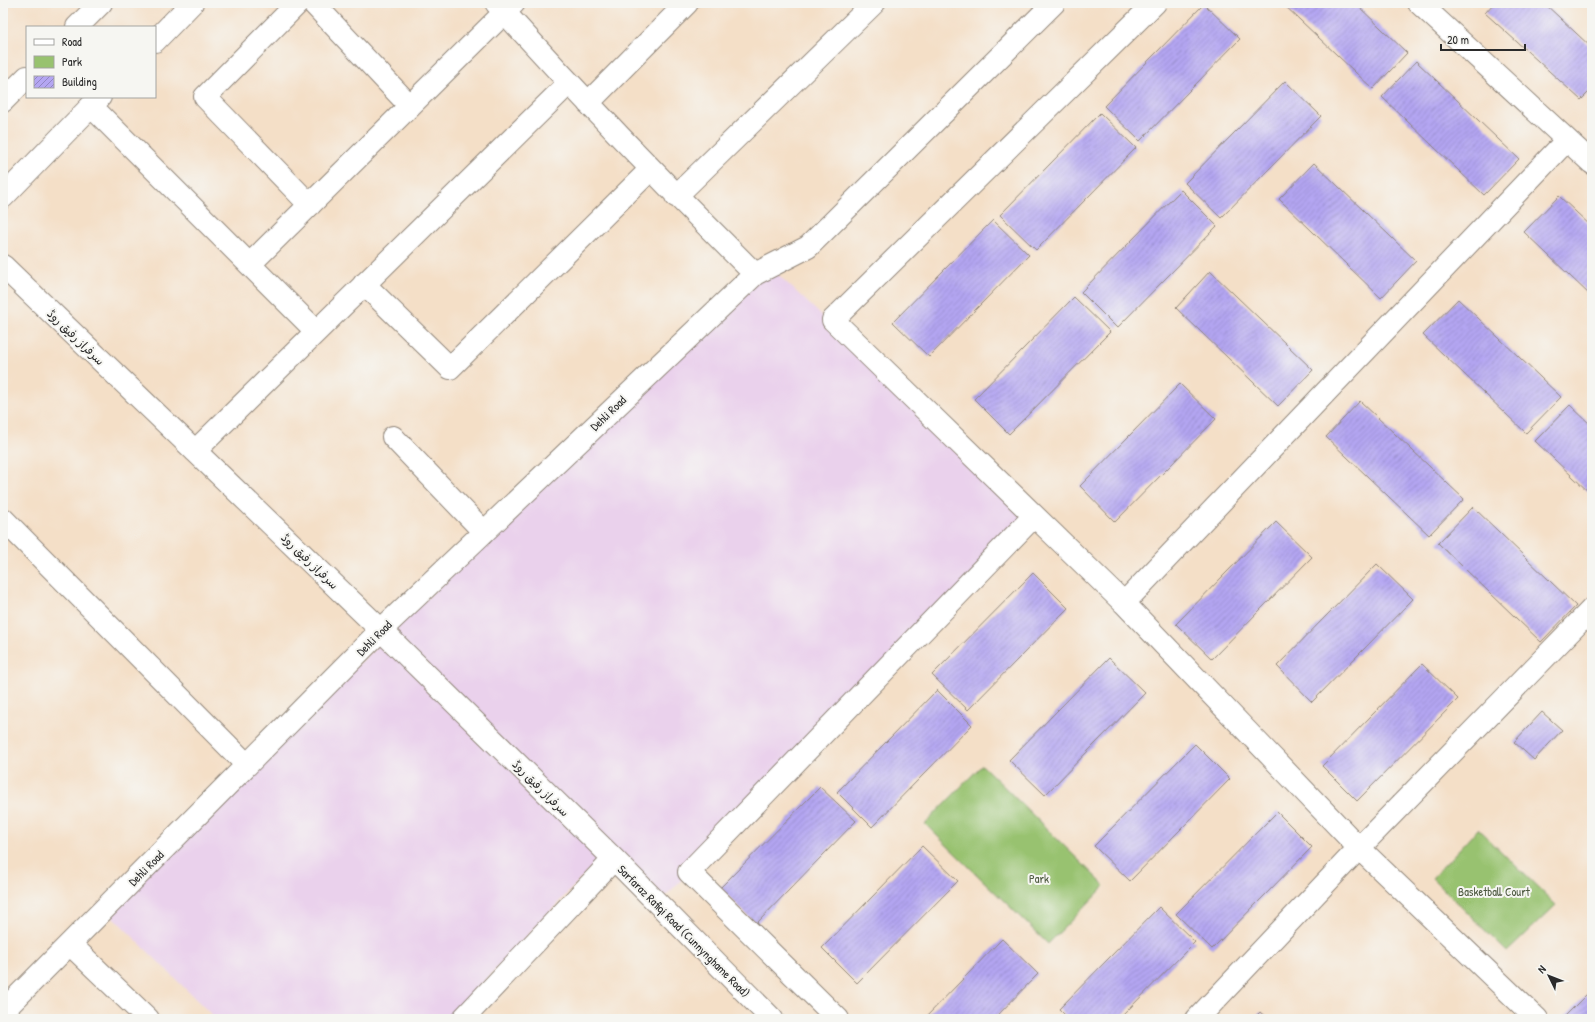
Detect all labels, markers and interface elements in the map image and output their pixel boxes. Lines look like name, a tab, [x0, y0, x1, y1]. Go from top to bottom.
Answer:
legend	[26, 26, 156, 98]
scale bar	[1441, 26, 1525, 52]
text: 20 m	[1447, 31, 1469, 48]
text: Road	[62, 33, 82, 50]
text: Park	[62, 53, 82, 70]
text: Building	[62, 73, 97, 90]
street label: سرفراز رفیق روڈ	[43, 305, 109, 369]
street label: Dehli Road	[586, 391, 630, 434]
street label: سرفراز رفیق روڈ	[277, 529, 343, 593]
street label: Dehli Road	[352, 616, 396, 660]
street label: سرفراز رفیق روڈ	[509, 756, 573, 820]
street label: Dehli Road	[124, 846, 168, 890]
street label: Sarfaraz Rafiqi Road (Cunnynghame Road)	[614, 861, 754, 1001]
park label: Park	[1029, 870, 1049, 887]
park label: Basketball Court	[1458, 883, 1531, 900]
north arrow	[1529, 956, 1569, 996]
text: N	[1535, 962, 1549, 976]

